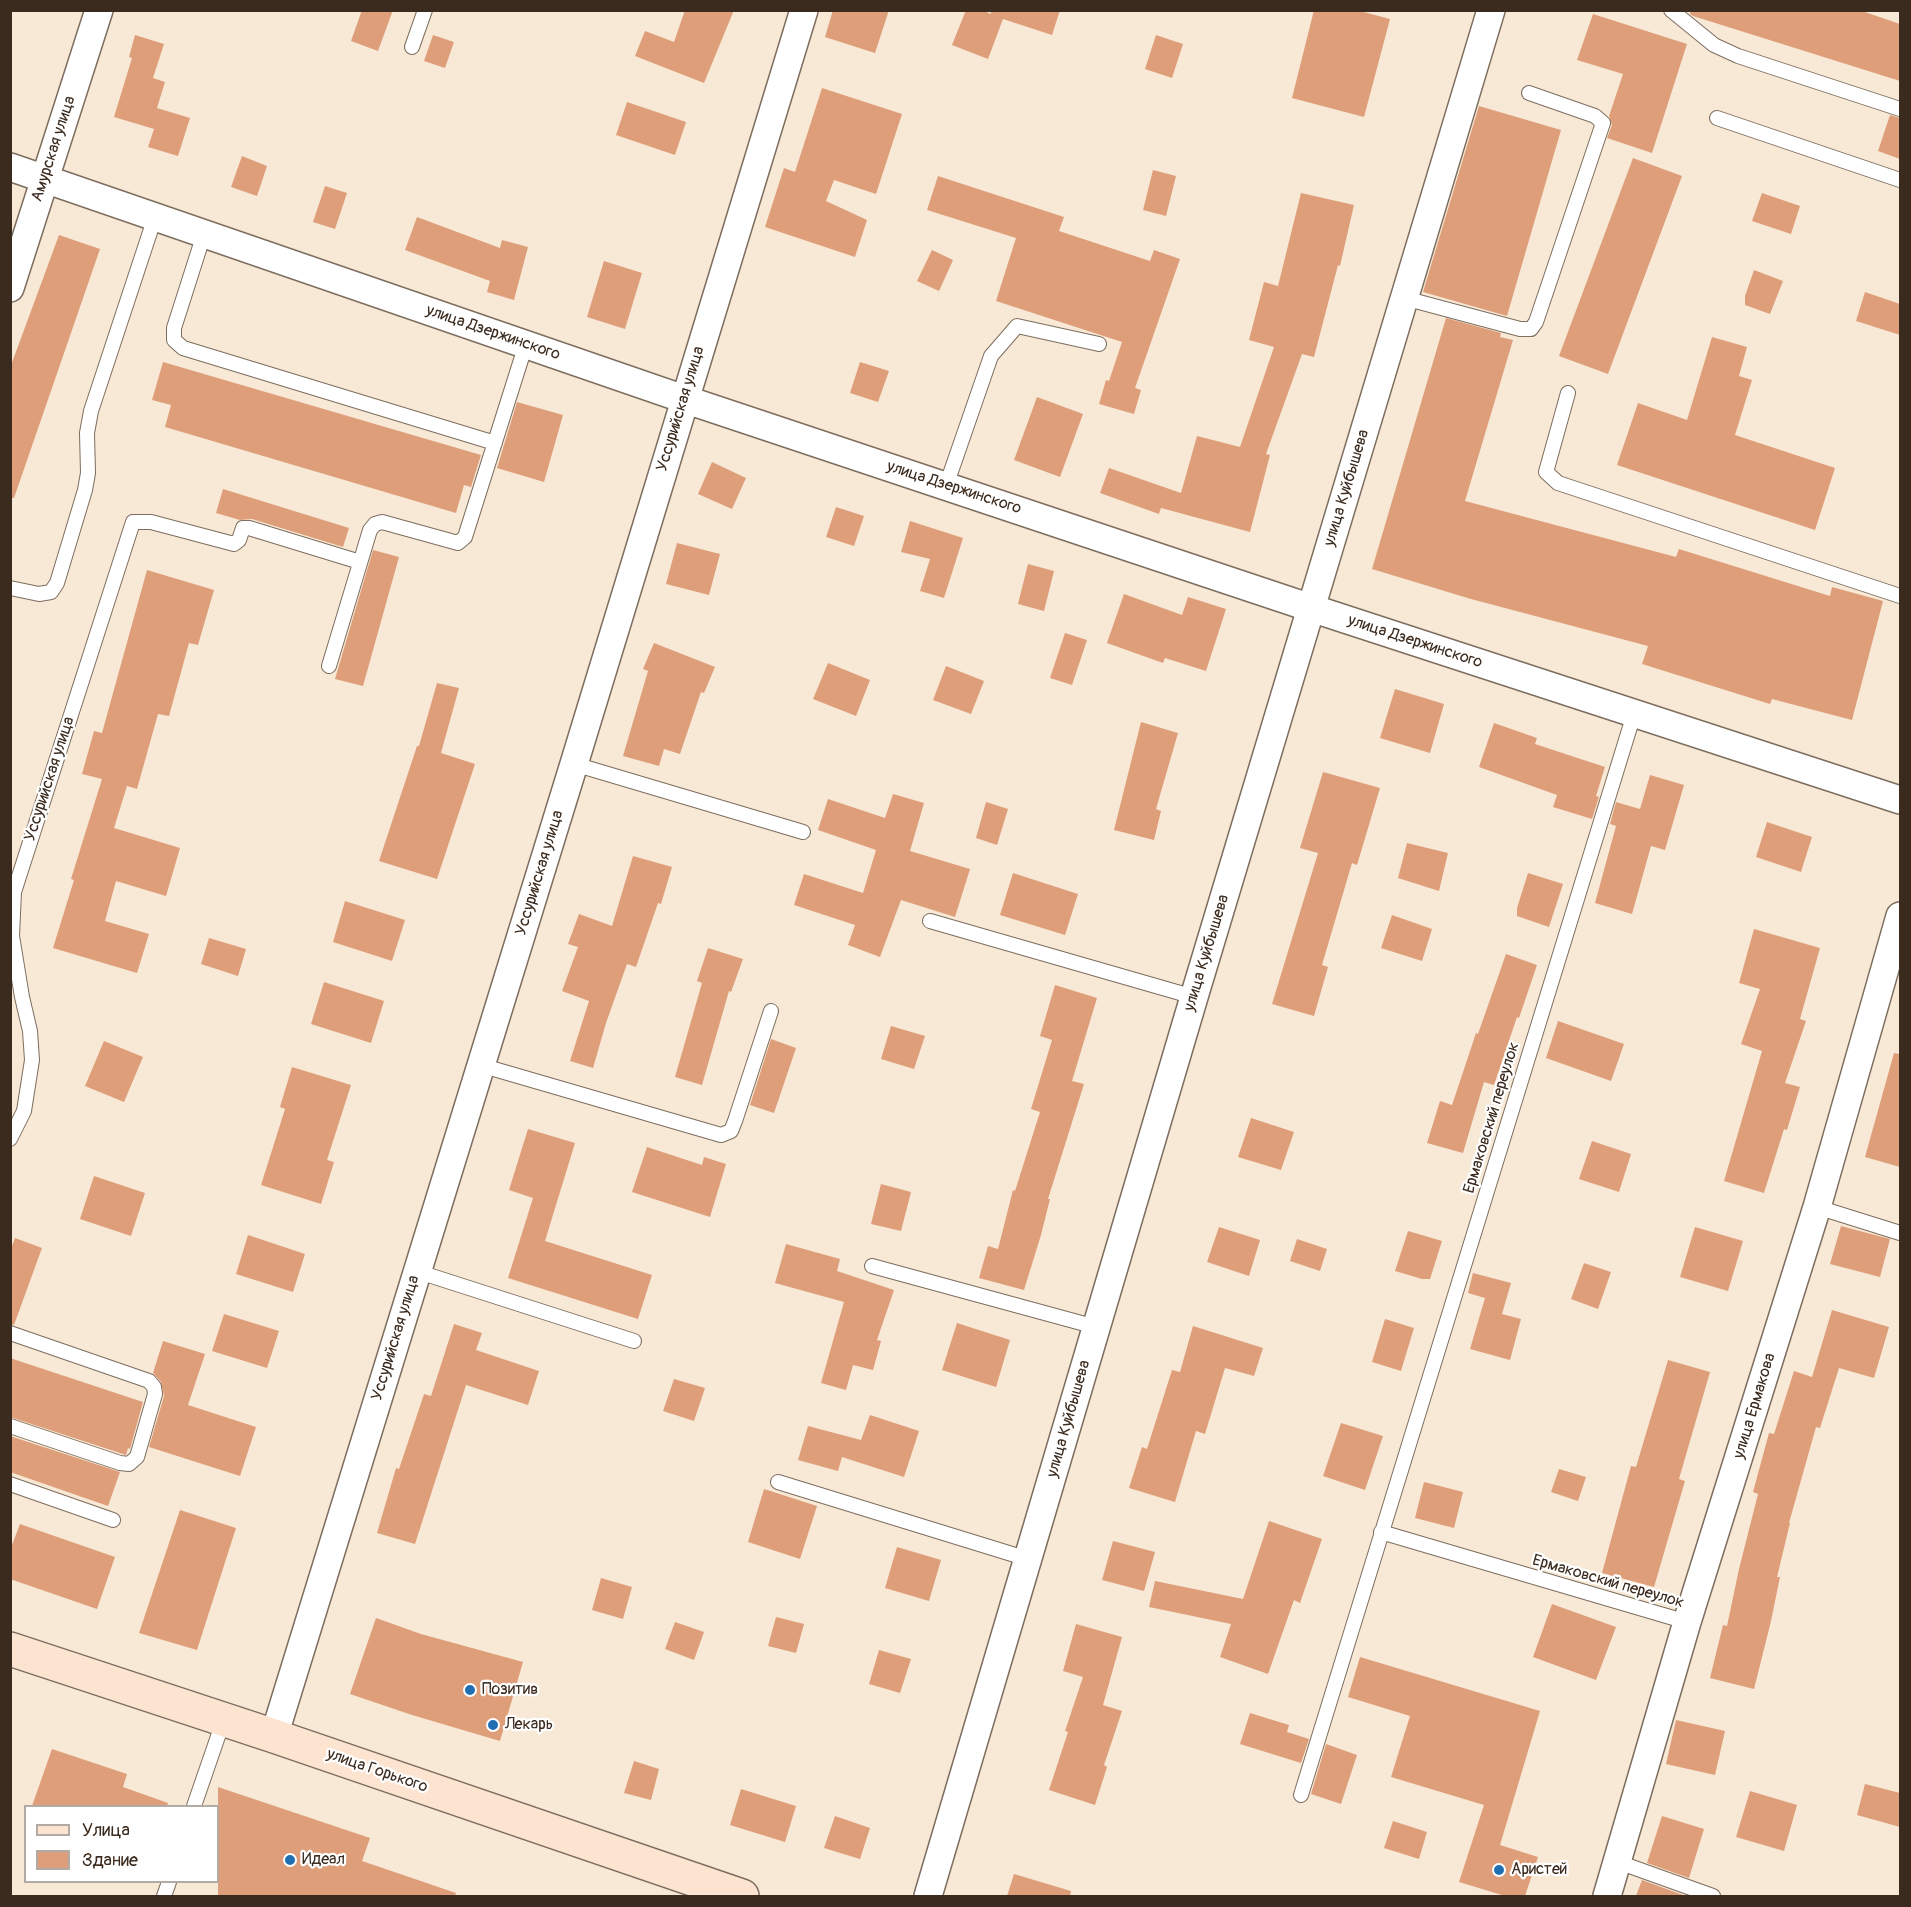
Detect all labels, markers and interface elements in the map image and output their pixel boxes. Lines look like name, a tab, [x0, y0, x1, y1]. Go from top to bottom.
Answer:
street label: Амурская улица	[28, 94, 80, 204]
street label: улица Дзержинского	[423, 301, 563, 365]
street label: Уссурийская улица	[653, 344, 709, 474]
street label: улица Куйбышева	[1320, 427, 1374, 549]
street label: улица Дзержинского	[884, 457, 1024, 519]
street label: улица Дзержинского	[1345, 611, 1485, 673]
street label: Уссурийская улица	[21, 714, 79, 844]
street label: Уссурийская улица	[512, 808, 568, 938]
street label: улица Куйбышева	[1180, 892, 1234, 1014]
street label: Ермаковский переулок	[1460, 1040, 1524, 1196]
street label: Уссурийская улица	[368, 1273, 424, 1403]
street label: улица Ермакова	[1730, 1351, 1780, 1461]
street label: улица Куйбышева	[1043, 1358, 1095, 1480]
street label: Ермаковский переулок	[1530, 1551, 1686, 1613]
place label: Позитив	[482, 1680, 538, 1700]
marker: Позитив	[463, 1683, 477, 1697]
place label: Лекарь	[505, 1715, 553, 1735]
marker: Лекарь	[486, 1718, 500, 1732]
street label: улица Горького	[324, 1745, 430, 1797]
legend	[24, 1805, 219, 1883]
text: Улица	[82, 1819, 130, 1842]
text: Здание	[82, 1849, 138, 1872]
place label: Идеал	[302, 1850, 345, 1870]
marker: Идеал	[283, 1853, 297, 1867]
place label: Аристей	[1511, 1860, 1567, 1880]
marker: Аристей	[1492, 1863, 1506, 1877]

